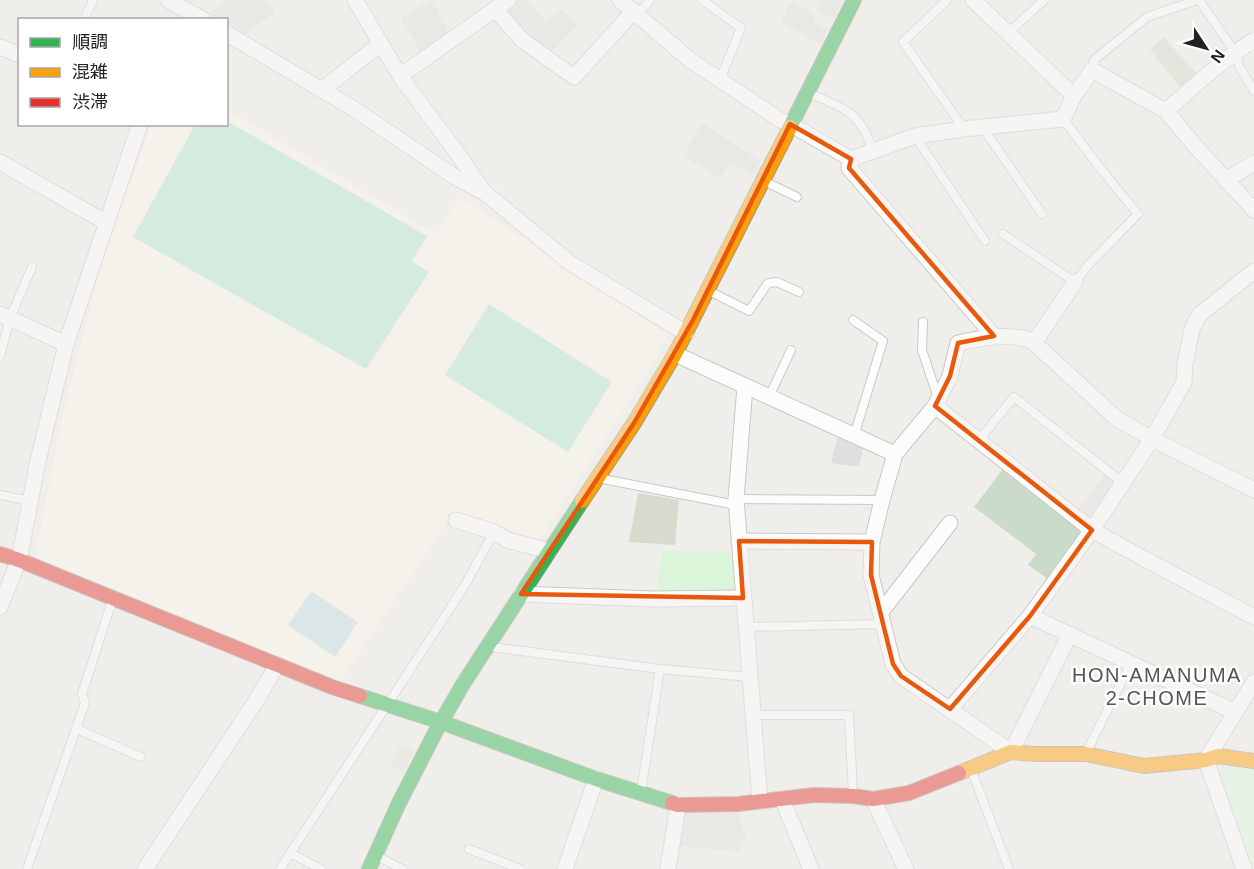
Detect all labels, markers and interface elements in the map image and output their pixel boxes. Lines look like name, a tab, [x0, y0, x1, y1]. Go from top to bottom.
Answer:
legend	[18, 18, 228, 126]
north arrow	[1176, 18, 1236, 78]
text: 順調	[72, 32, 108, 52]
text: N	[1207, 47, 1228, 66]
text: 混雑	[72, 62, 108, 82]
text: 渋滞	[72, 92, 108, 112]
district label: HON-AMANUMA 2-CHOME	[1072, 664, 1242, 709]

